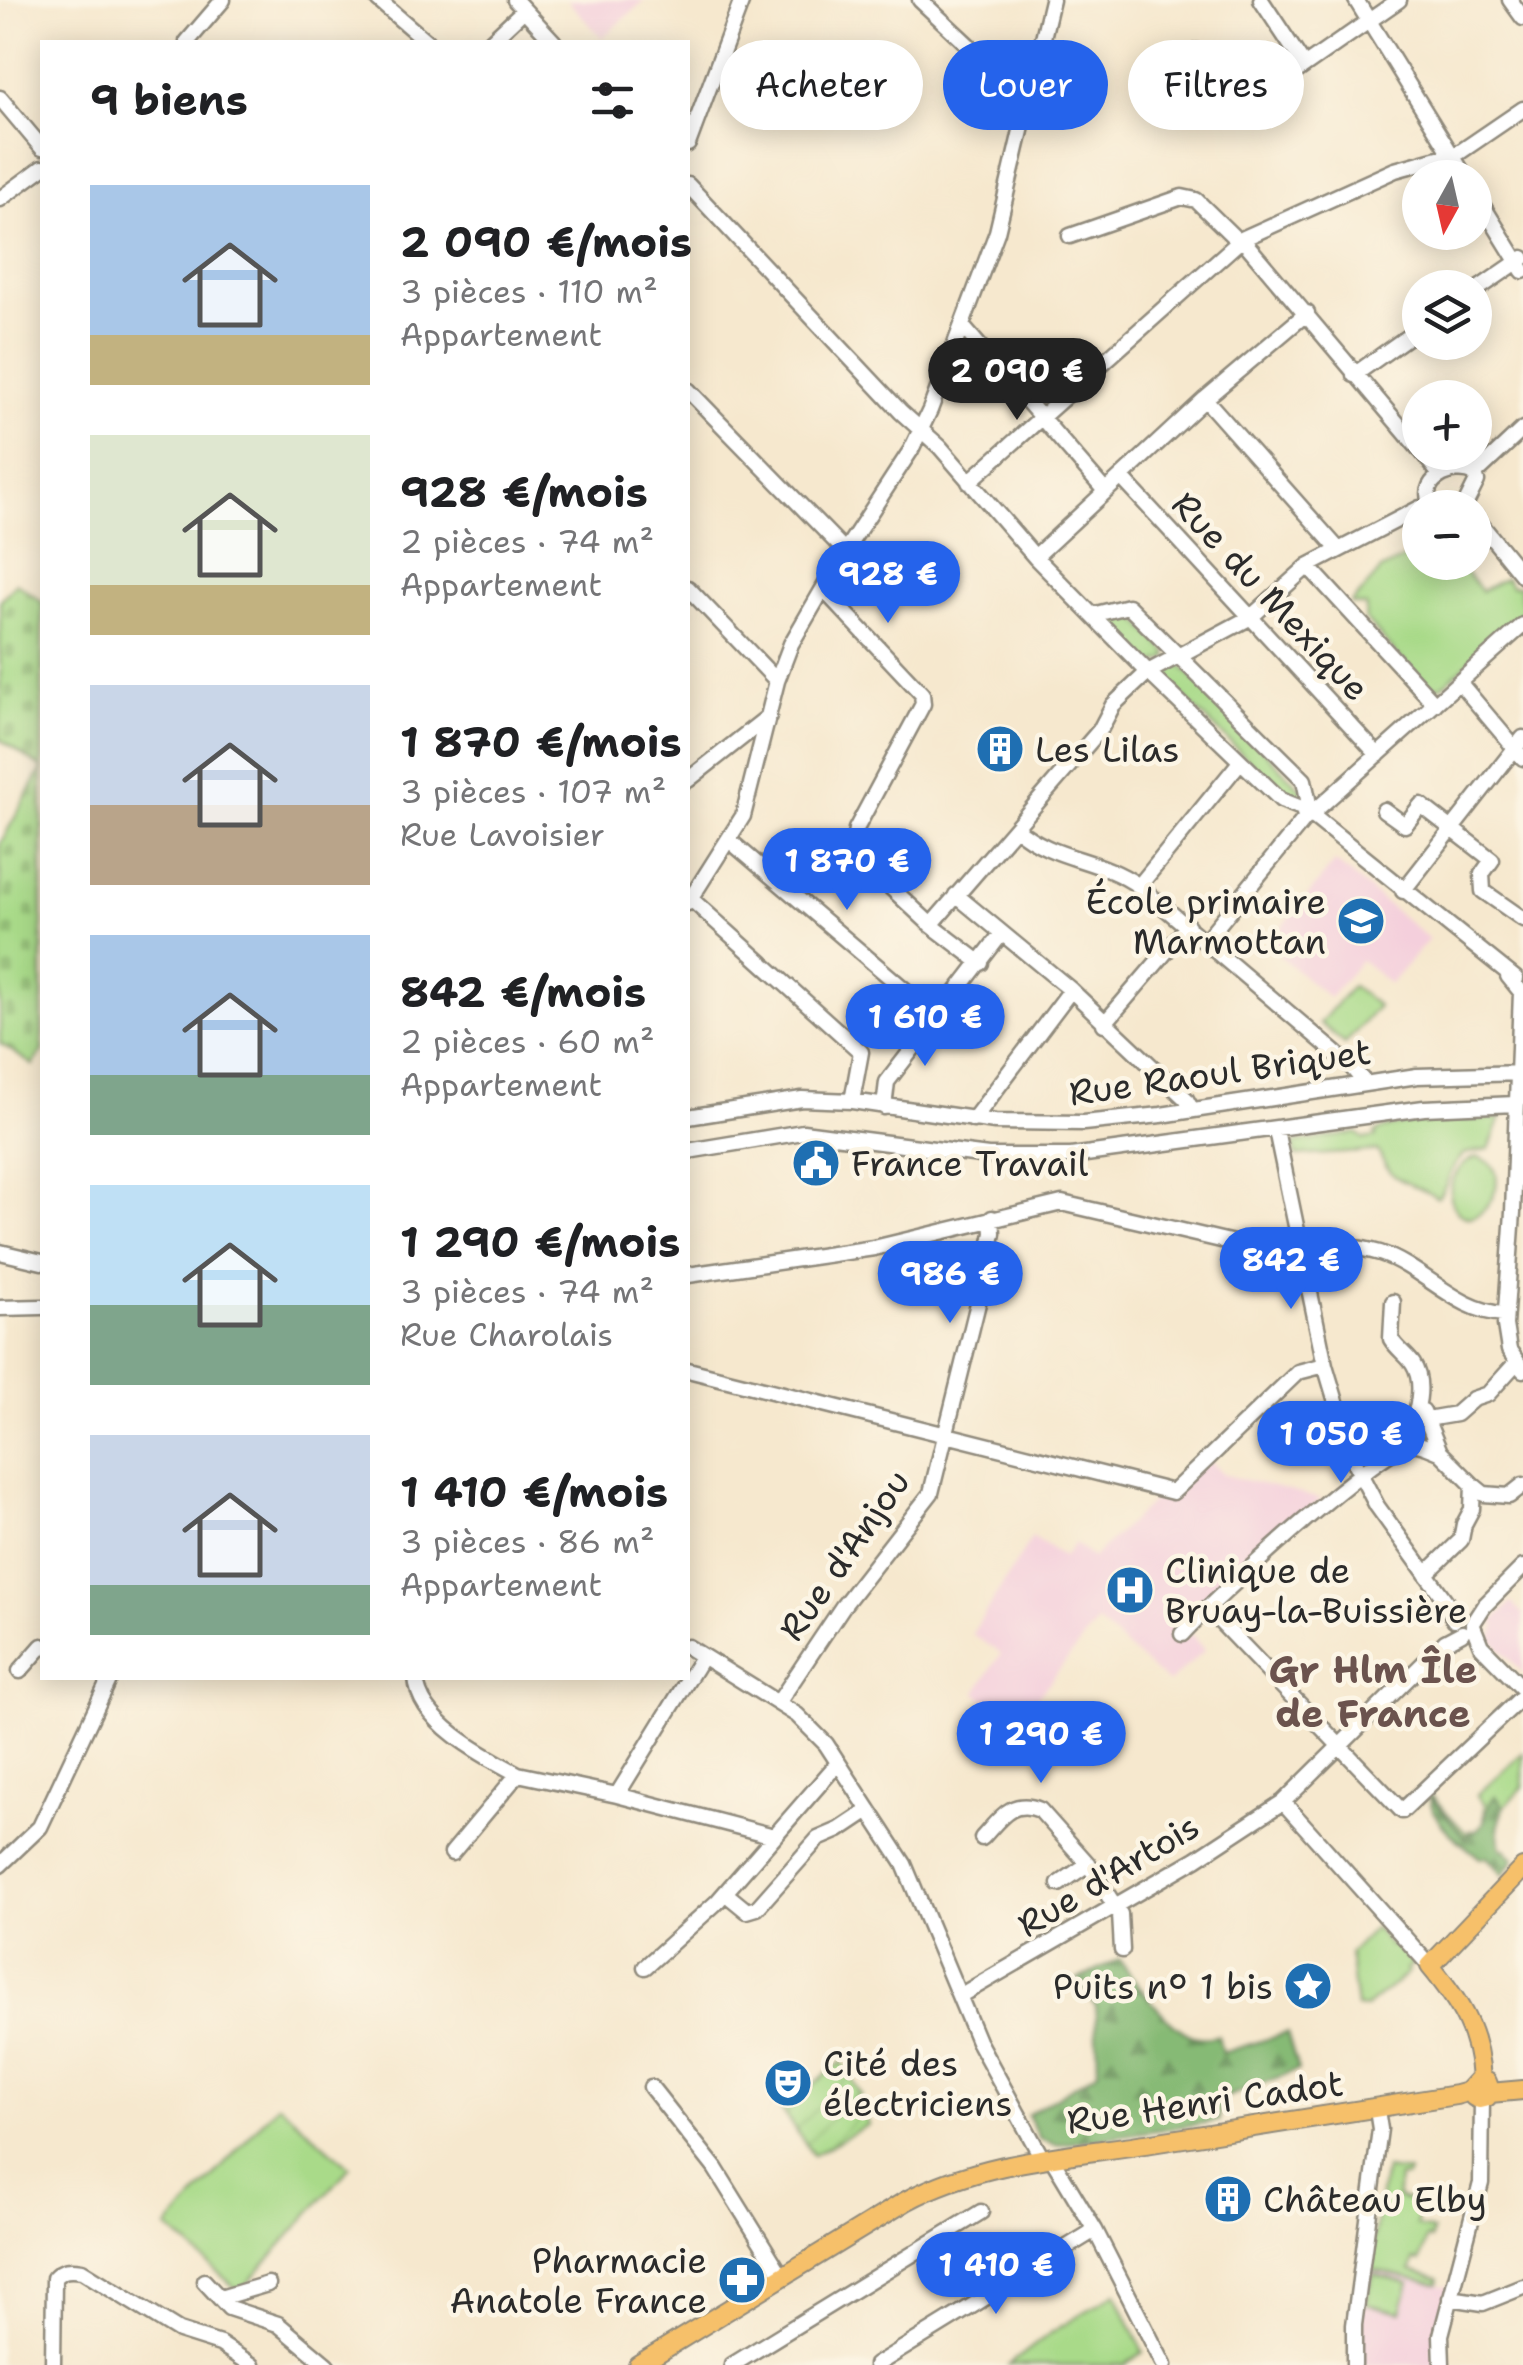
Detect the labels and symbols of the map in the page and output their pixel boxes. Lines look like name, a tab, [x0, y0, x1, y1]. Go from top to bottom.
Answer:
north arrow	[1402, 160, 1492, 250]
pin: 2 090 €	[925, 338, 1109, 423]
street label: Rue du Mexique	[1162, 481, 1380, 711]
pin: 928 €	[818, 541, 958, 626]
building icon: Les Lilas	[974, 723, 1026, 775]
place label: Les Lilas	[1035, 726, 1180, 773]
pin: 1 870 €	[755, 828, 939, 913]
place label: École primaire Marmottan	[1086, 878, 1326, 965]
school or university icon: École primaire Marmottan	[1335, 895, 1387, 947]
pin: 1 610 €	[833, 984, 1017, 1069]
street label: Rue Raoul Briquet	[1066, 1028, 1374, 1116]
public building icon: France Travail	[790, 1137, 842, 1189]
place label: France Travail	[851, 1140, 1089, 1187]
pin: 842 €	[1221, 1227, 1361, 1312]
pin: 986 €	[880, 1241, 1020, 1326]
pin: 1 050 €	[1249, 1401, 1433, 1486]
street label: Rue d'Anjou	[768, 1460, 920, 1650]
place label: Clinique de Bruay-la-Buissière	[1165, 1547, 1467, 1634]
hospital icon: Clinique de Bruay-la-Buissière	[1104, 1564, 1156, 1616]
district label: Gr Hlm Île de France	[1269, 1644, 1477, 1739]
pin: 1 290 €	[949, 1701, 1133, 1786]
street label: Rue d'Artois	[1009, 1802, 1207, 1948]
place icon: Puits n° 1 bis	[1282, 1960, 1334, 2012]
place label: Puits n° 1 bis	[1053, 1963, 1273, 2010]
place label: Cité des électriciens	[823, 2040, 1013, 2127]
theatre icon: Cité des électriciens	[762, 2057, 814, 2109]
street label: Rue Henri Cadot	[1064, 2059, 1346, 2145]
building icon: Château Elby	[1202, 2173, 1254, 2225]
place label: Château Elby	[1263, 2176, 1487, 2223]
pin: 1 410 €	[904, 2232, 1088, 2317]
place label: Pharmacie Anatole France	[450, 2237, 707, 2324]
pharmacy icon: Pharmacie Anatole France	[716, 2254, 768, 2306]

